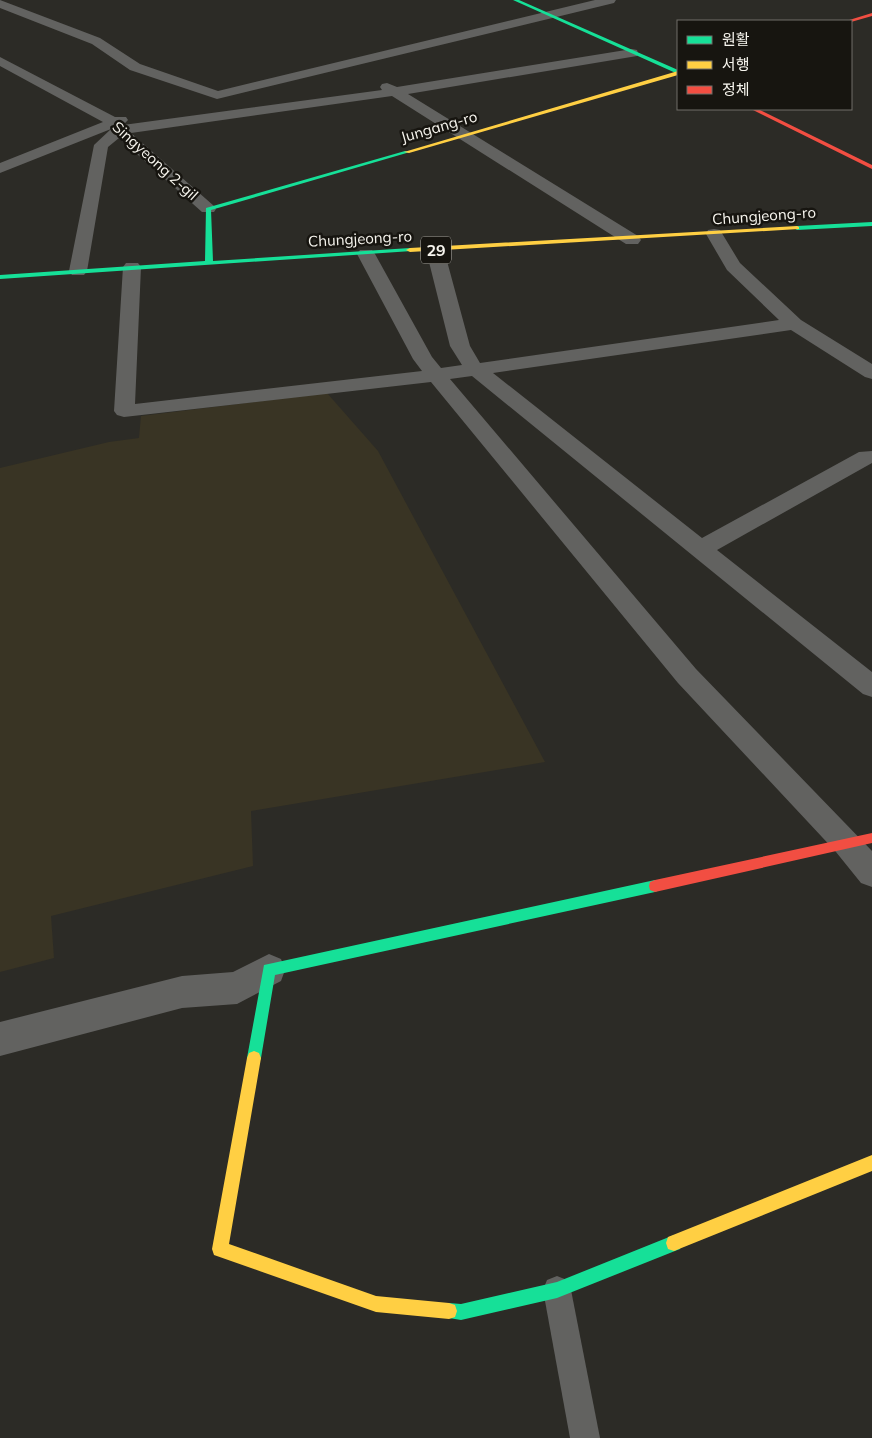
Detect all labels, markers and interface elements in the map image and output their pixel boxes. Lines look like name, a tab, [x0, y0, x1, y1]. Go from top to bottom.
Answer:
legend	[677, 20, 852, 110]
text: 원활	[722, 30, 750, 49]
text: 서행	[722, 55, 750, 74]
text: 정체	[722, 80, 750, 99]
street label: Jungang-ro	[398, 107, 479, 146]
street label: Singyeong 2-gil	[109, 117, 202, 204]
street label: Chungjeong-ro	[711, 202, 817, 229]
street label: Chungjeong-ro	[308, 226, 412, 251]
road number: 29	[421, 236, 451, 264]

